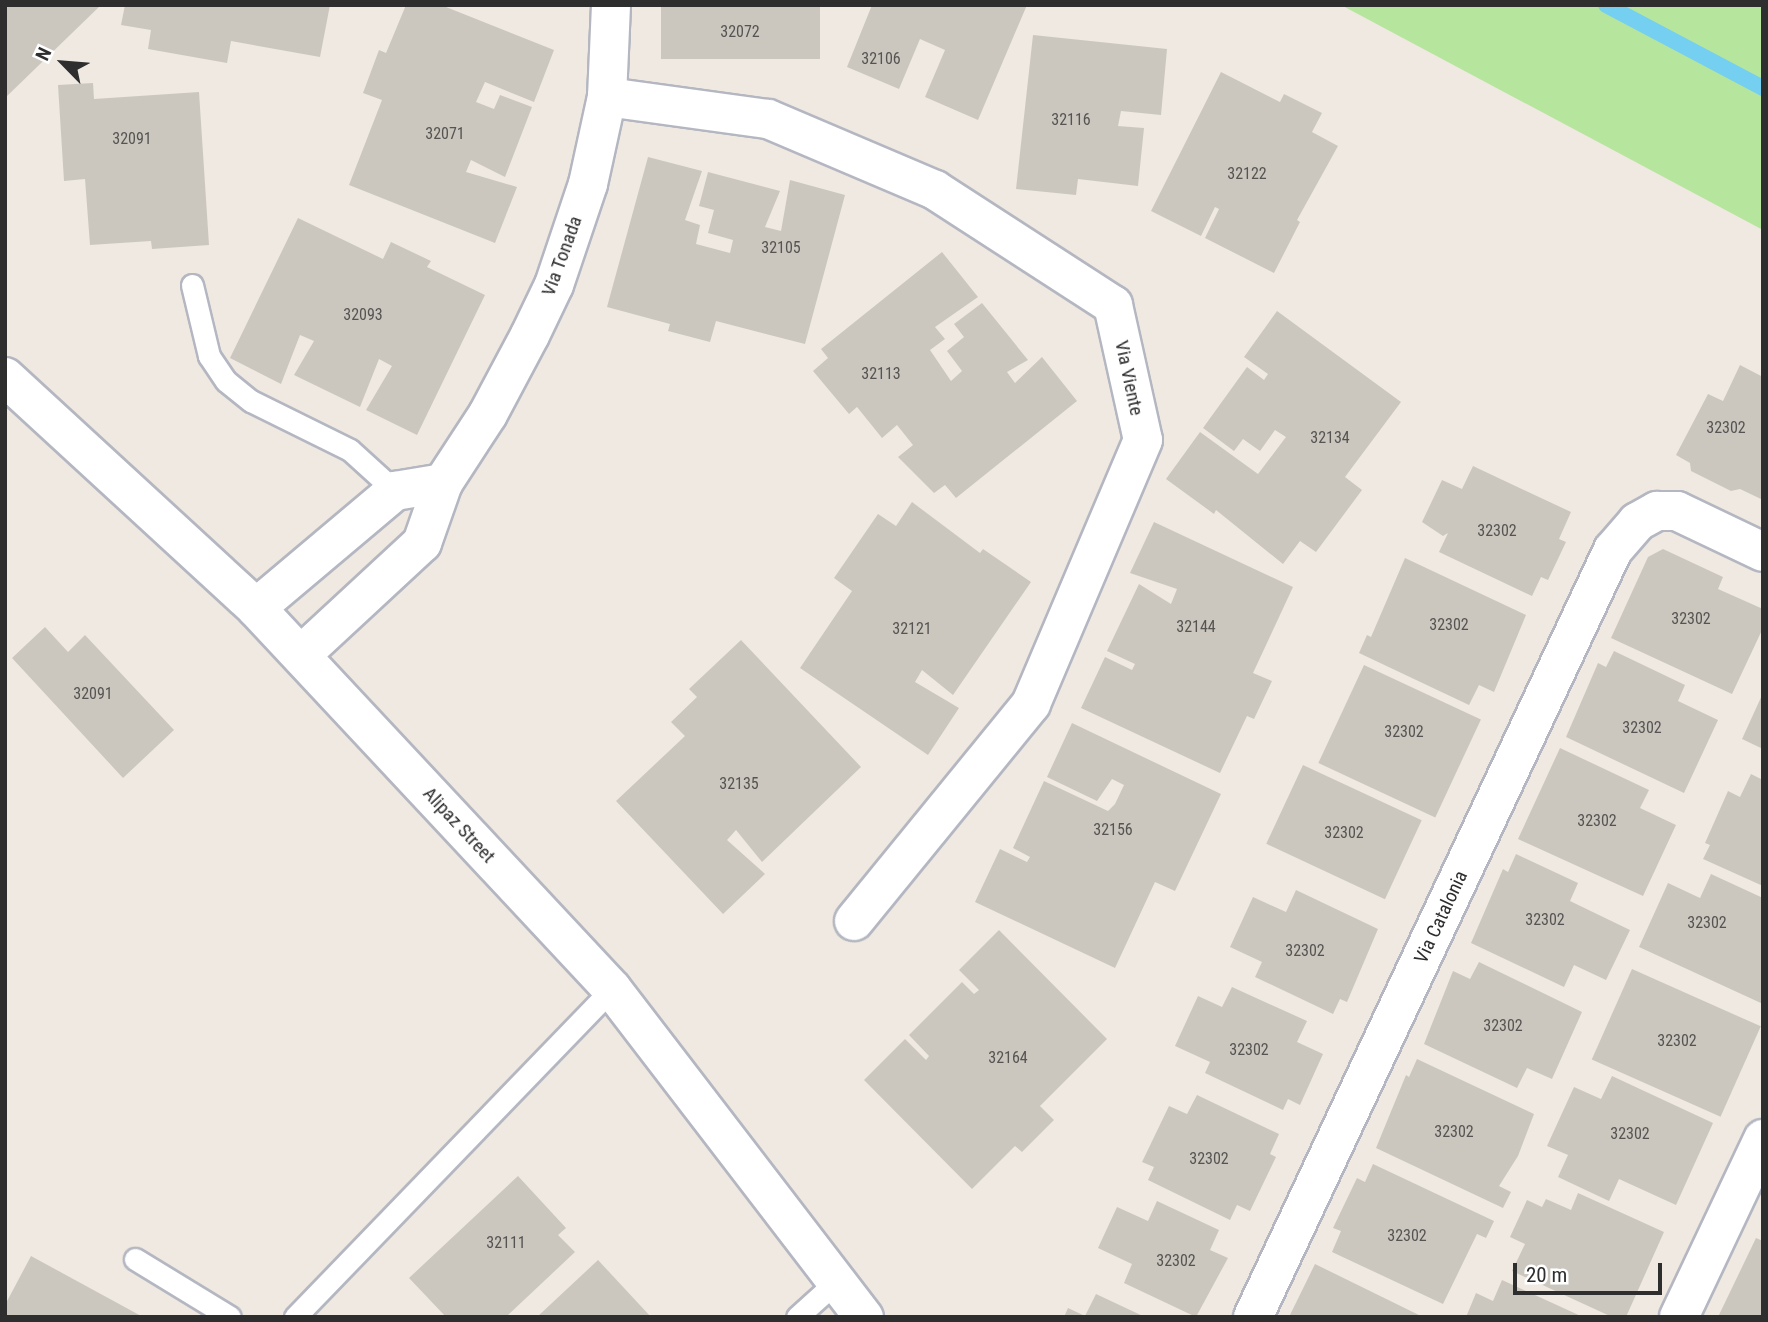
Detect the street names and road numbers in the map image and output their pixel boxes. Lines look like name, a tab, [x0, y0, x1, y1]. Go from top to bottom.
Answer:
street label: Via Tonada	[537, 213, 587, 299]
street label: Via Viente	[1110, 338, 1148, 418]
street label: Alipaz Street	[418, 782, 500, 868]
street label: Via Catalonia	[1410, 867, 1472, 967]

